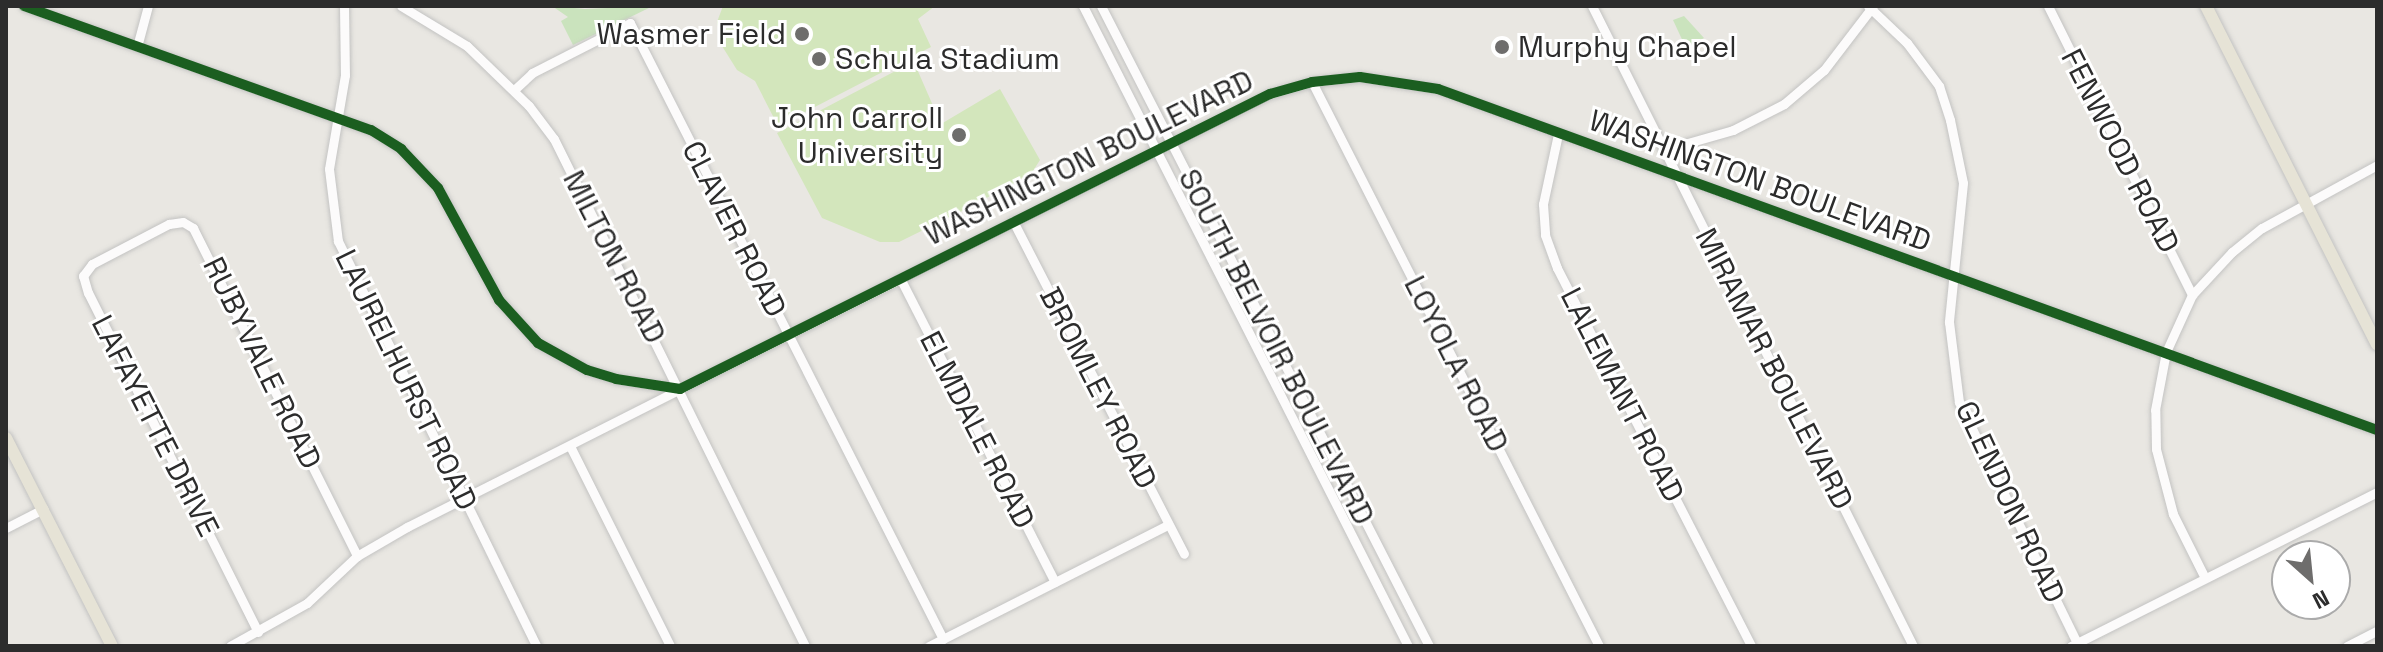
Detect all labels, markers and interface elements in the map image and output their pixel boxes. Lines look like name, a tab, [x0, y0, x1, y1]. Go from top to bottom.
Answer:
place label: Wasmer Field	[597, 16, 786, 52]
marker: Wasmer Field	[793, 25, 811, 43]
place label: Murphy Chapel	[1518, 29, 1736, 65]
marker: Murphy Chapel	[1493, 38, 1511, 56]
place label: Schula Stadium	[835, 41, 1060, 77]
street label: FENWOOD ROAD	[2053, 43, 2187, 259]
marker: Schula Stadium	[810, 50, 828, 68]
street label: WASHINGTON BOULEVARD	[919, 63, 1259, 253]
place label: John Carroll University	[771, 100, 943, 170]
street label: WASHINGTON BOULEVARD	[1584, 102, 1936, 260]
marker: John Carroll University	[950, 126, 968, 144]
street label: CLAVER ROAD	[674, 135, 794, 323]
street label: SOUTH BELVOIR BOULEVARD	[1170, 163, 1382, 531]
street label: MILTON ROAD	[555, 165, 673, 349]
street label: MIRAMAR BOULEVARD	[1687, 223, 1861, 515]
street label: LAURELHURST ROAD	[327, 244, 485, 516]
street label: RUBYVALE ROAD	[195, 251, 329, 475]
street label: LOYOLA ROAD	[1396, 270, 1516, 458]
street label: BROMLEY ROAD	[1032, 281, 1164, 495]
street label: LALEMANT ROAD	[1552, 282, 1692, 508]
street label: LAFAYETTE DRIVE	[84, 309, 226, 543]
street label: ELMDALE ROAD	[912, 326, 1042, 534]
street label: GLENDON ROAD	[1948, 396, 2072, 608]
north arrow	[2271, 540, 2351, 620]
text: N	[2308, 584, 2334, 615]

